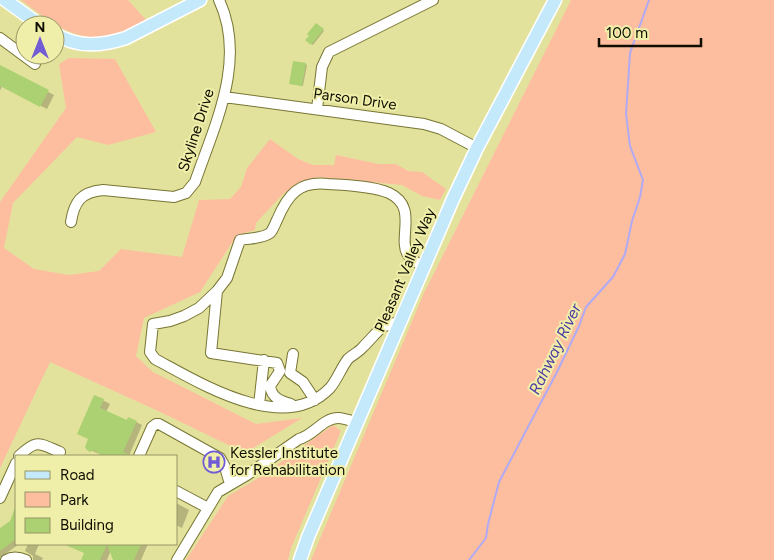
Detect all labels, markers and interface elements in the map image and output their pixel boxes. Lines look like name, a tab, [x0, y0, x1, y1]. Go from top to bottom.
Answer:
north arrow	[15, 15, 65, 65]
scale bar	[599, 15, 702, 47]
text: N	[35, 19, 45, 36]
text: 100 m	[606, 24, 648, 42]
street label: Parson Drive	[312, 84, 398, 114]
street label: Skyline Drive	[174, 86, 218, 174]
street label: Pleasant Valley Way	[371, 205, 439, 335]
water label: Rahway River	[525, 300, 585, 397]
place label: Kessler Institute for Rehabilitation	[230, 444, 345, 479]
hospital icon: Kessler Institute for Rehabilitation	[202, 450, 226, 474]
legend	[15, 455, 178, 545]
text: Road	[60, 466, 95, 484]
text: Park	[60, 491, 89, 509]
text: Building	[60, 516, 114, 534]

